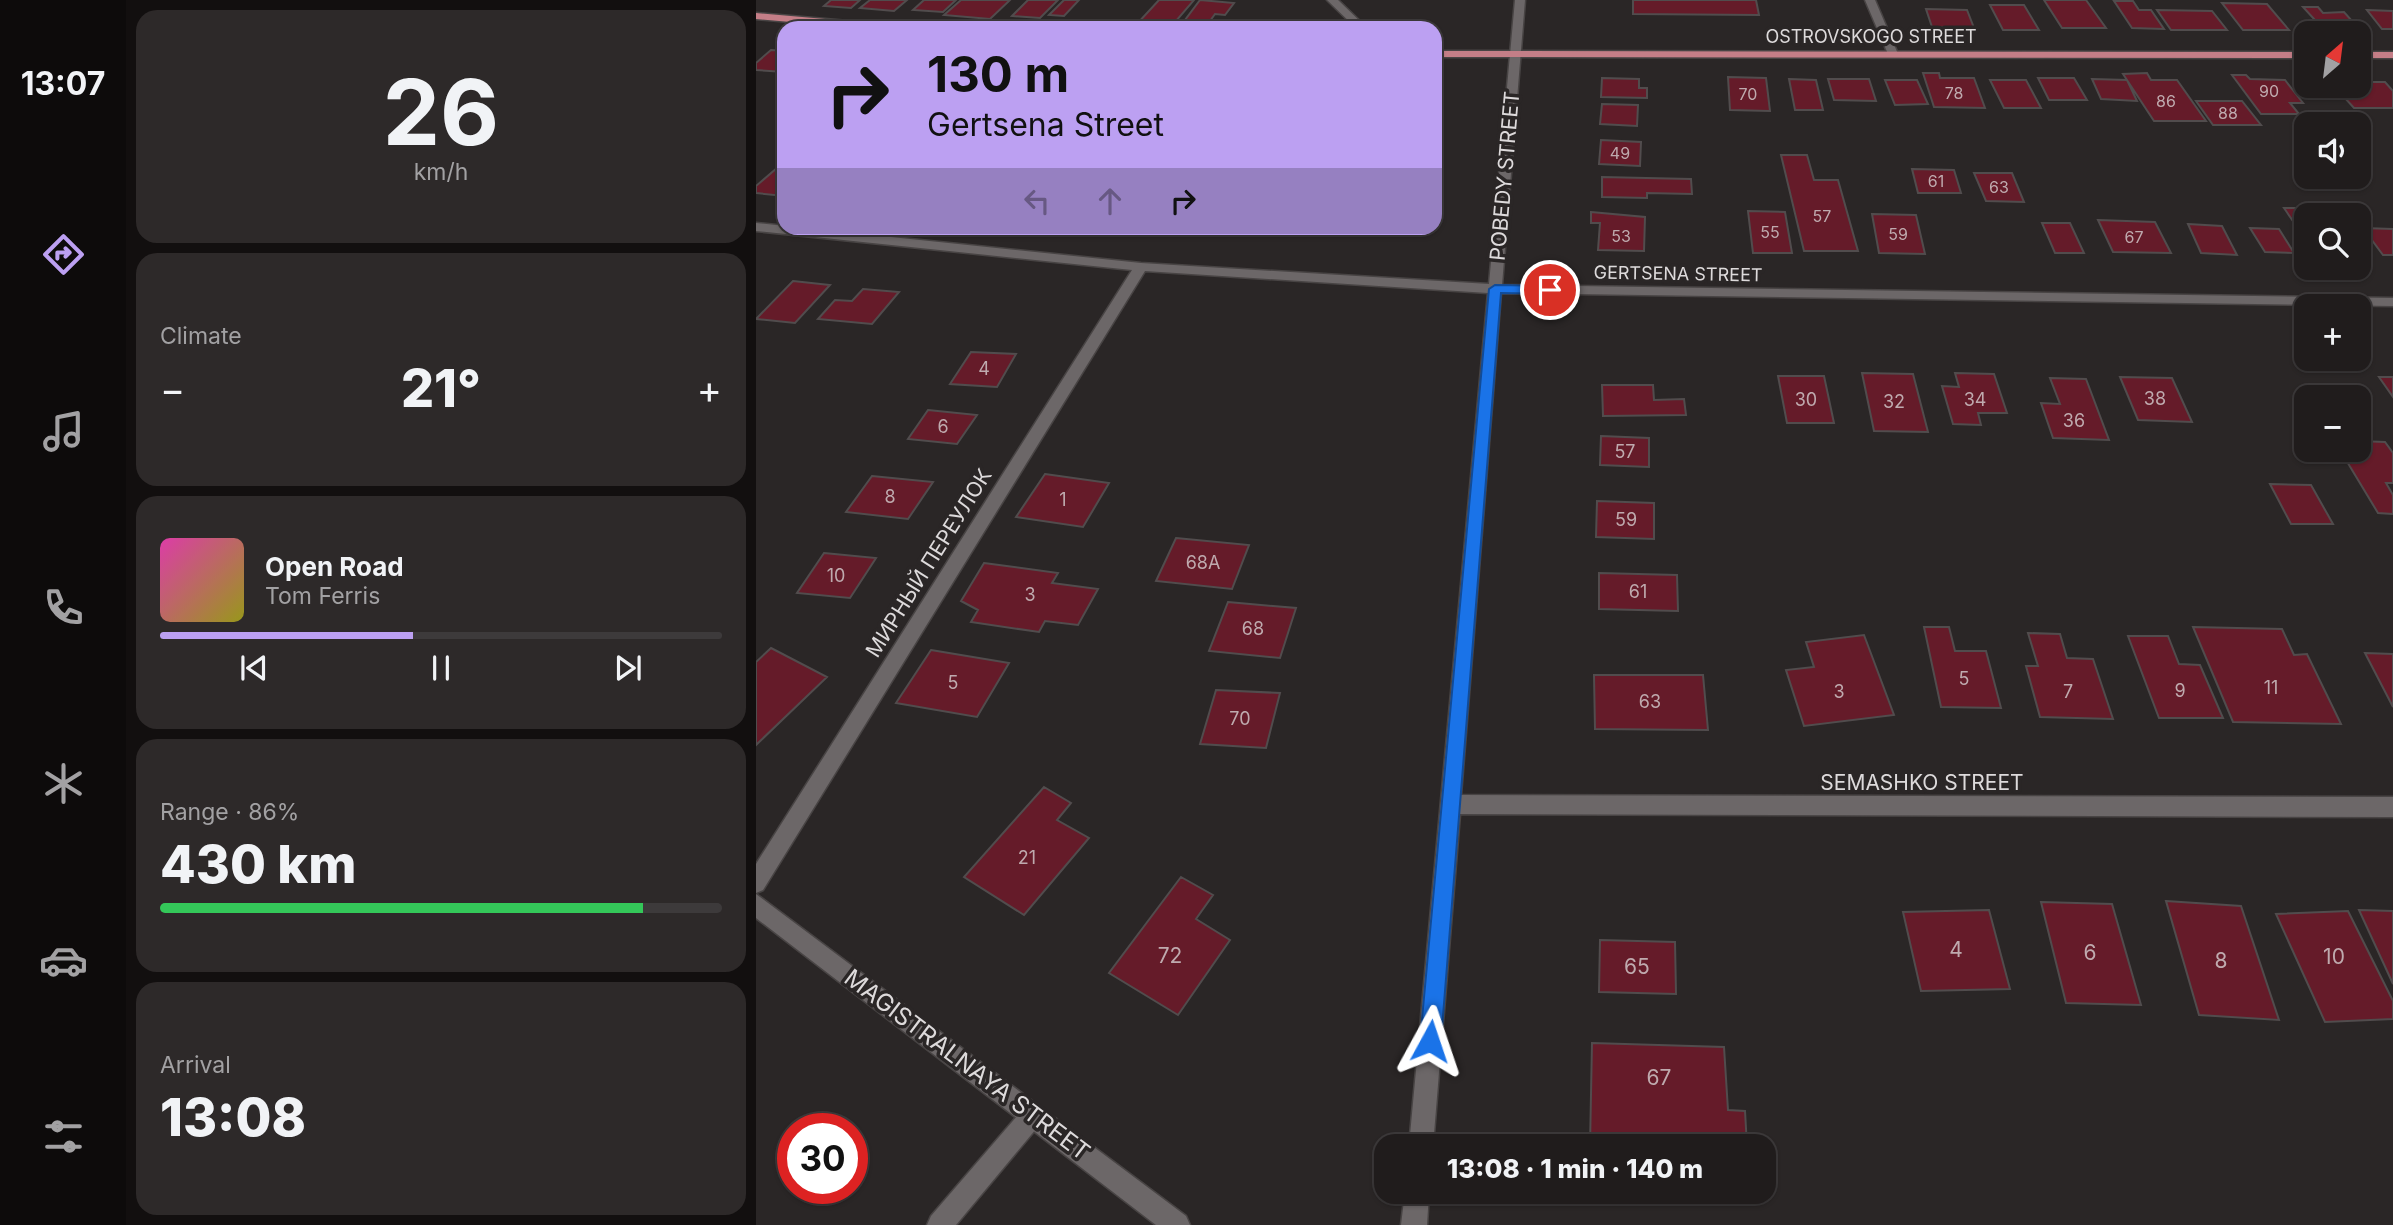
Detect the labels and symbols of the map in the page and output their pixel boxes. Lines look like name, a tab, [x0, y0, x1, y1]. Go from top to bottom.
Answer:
north arrow	[2294, 21, 2371, 98]
street label: OSTROVSKOGO STREET	[1765, 26, 1977, 47]
house number: 90	[2259, 81, 2279, 101]
house number: 78	[1945, 83, 1963, 103]
house number: 70	[1739, 84, 1757, 104]
street label: POBEDY STREET	[1485, 90, 1524, 262]
house number: 86	[2156, 91, 2176, 111]
house number: 88	[2218, 103, 2238, 123]
house number: 49	[1610, 143, 1630, 163]
house number: 61	[1928, 171, 1944, 191]
house number: 63	[1989, 177, 2009, 197]
house number: 57	[1813, 206, 1831, 226]
house number: 55	[1760, 222, 1780, 242]
house number: 59	[1888, 224, 1908, 244]
house number: 53	[1611, 226, 1631, 246]
house number: 67	[2125, 227, 2143, 247]
pin	[1520, 260, 1580, 320]
street label: GERTSENA STREET	[1593, 262, 1763, 285]
house number: 4	[978, 358, 990, 379]
house number: 38	[2144, 388, 2166, 409]
house number: 30	[1795, 389, 1817, 410]
house number: 34	[1964, 389, 1986, 410]
house number: 32	[1883, 391, 1905, 412]
house number: 36	[2063, 410, 2085, 431]
house number: 6	[937, 416, 949, 437]
house number: 57	[1614, 441, 1636, 462]
street label: МИРНЫЙ ПЕРЕУЛОК	[860, 463, 997, 662]
house number: 8	[884, 486, 896, 507]
house number: 1	[1059, 489, 1067, 510]
house number: 59	[1615, 509, 1637, 530]
house number: 68А	[1186, 552, 1220, 573]
house number: 10	[827, 565, 845, 586]
house number: 61	[1629, 581, 1647, 602]
house number: 3	[1024, 584, 1036, 605]
house number: 68	[1242, 618, 1264, 639]
house number: 5	[1959, 668, 1969, 689]
house number: 5	[948, 672, 958, 693]
house number: 11	[2264, 677, 2278, 698]
house number: 9	[2174, 680, 2186, 701]
house number: 3	[1833, 681, 1845, 702]
house number: 7	[2063, 681, 2073, 702]
house number: 63	[1639, 691, 1661, 712]
house number: 70	[1229, 708, 1251, 729]
street label: SEMASHKO STREET	[1820, 770, 2024, 795]
house number: 21	[1018, 847, 1036, 868]
house number: 4	[1949, 937, 1963, 962]
house number: 6	[2083, 940, 2097, 965]
house number: 72	[1158, 943, 1182, 968]
house number: 10	[2323, 944, 2345, 969]
house number: 8	[2215, 948, 2228, 973]
house number: 65	[1624, 954, 1650, 979]
street label: MAGISTRALNAYA STREET	[839, 963, 1096, 1166]
position arrow	[1393, 1004, 1467, 1078]
house number: 67	[1647, 1065, 1671, 1090]
speed limit sign: 30	[777, 1113, 868, 1204]

